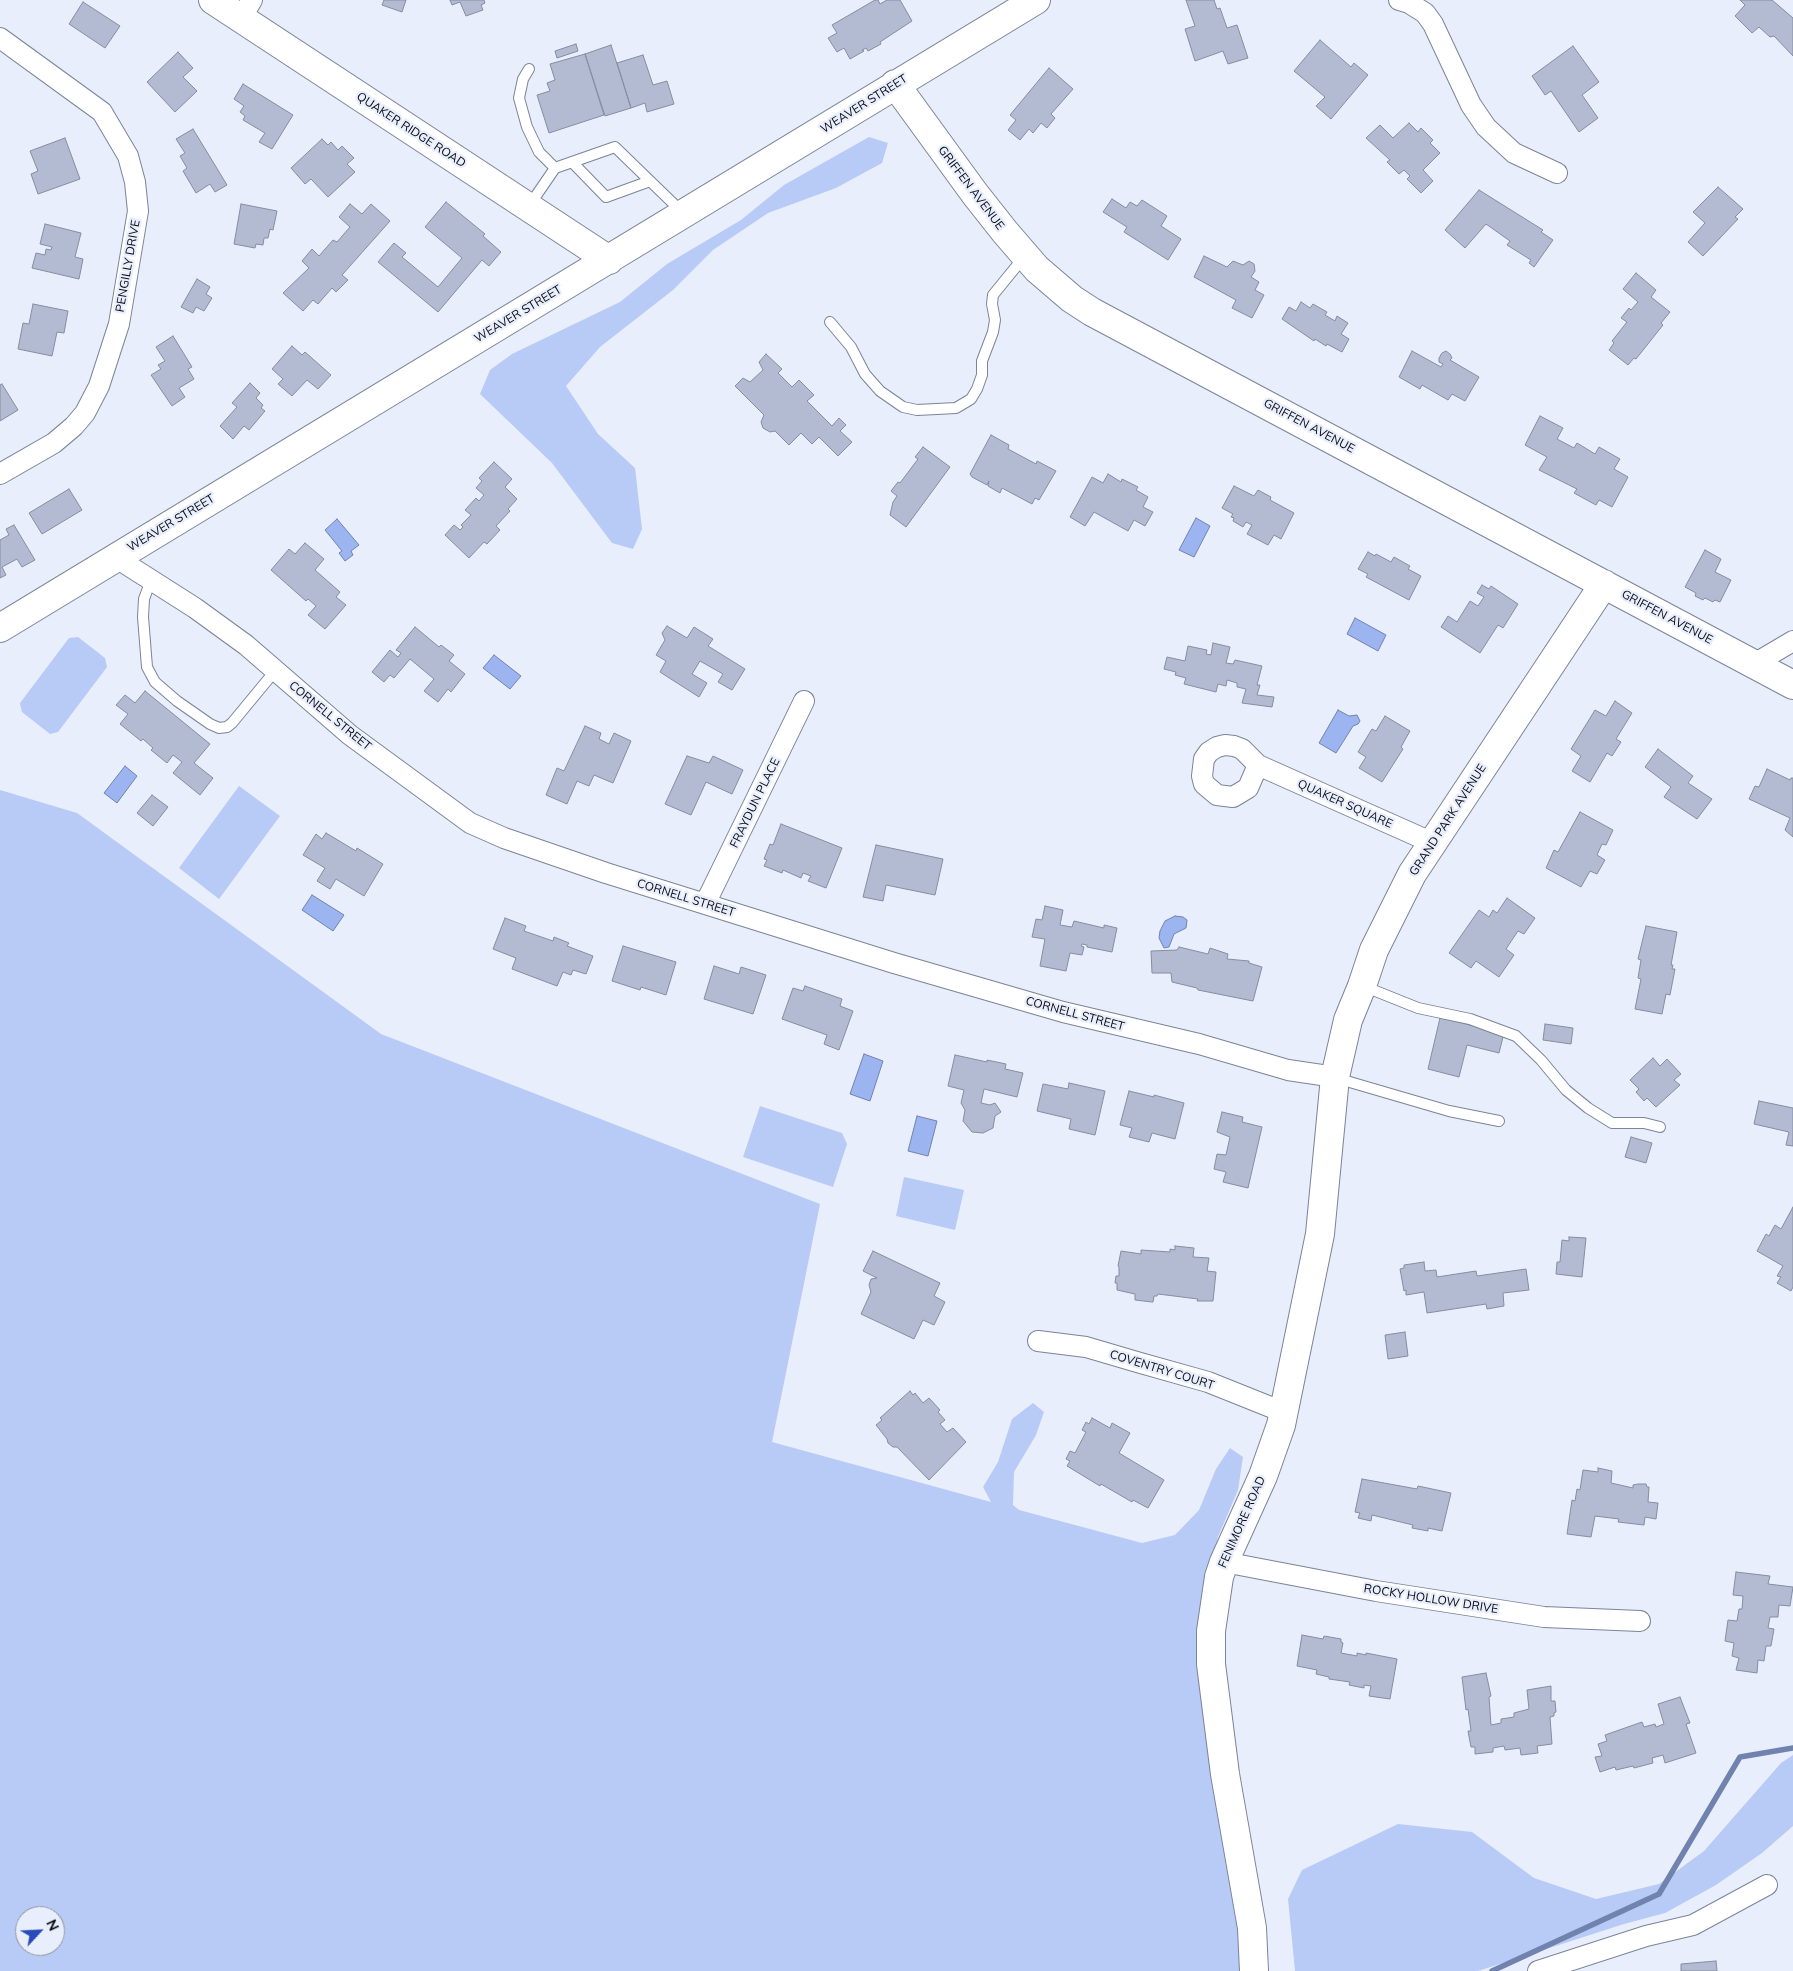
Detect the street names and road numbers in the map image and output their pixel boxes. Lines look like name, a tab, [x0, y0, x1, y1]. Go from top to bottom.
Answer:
street label: WEAVER STREET	[818, 72, 910, 136]
street label: QUAKER RIDGE ROAD	[354, 89, 468, 171]
street label: GRIFFEN AVENUE	[935, 143, 1007, 233]
street label: PENGILLY DRIVE	[113, 219, 143, 313]
street label: WEAVER STREET	[472, 282, 564, 346]
street label: GRIFFEN AVENUE	[1261, 396, 1357, 456]
street label: WEAVER STREET	[125, 491, 217, 555]
street label: GRIFFEN AVENUE	[1619, 587, 1715, 647]
street label: CORNELL STREET	[286, 678, 374, 754]
street label: FRAYDUN PLACE	[727, 756, 783, 850]
street label: GRAND PARK AVENUE	[1407, 762, 1489, 878]
street label: QUAKER SQUARE	[1295, 777, 1395, 831]
street label: CORNELL STREET	[635, 876, 737, 920]
street label: CORNELL STREET	[1024, 994, 1126, 1034]
street label: COVENTRY COURT	[1108, 1347, 1216, 1393]
street label: FENIMORE ROAD	[1215, 1474, 1269, 1570]
street label: ROCKY HOLLOW DRIVE	[1363, 1581, 1499, 1617]

